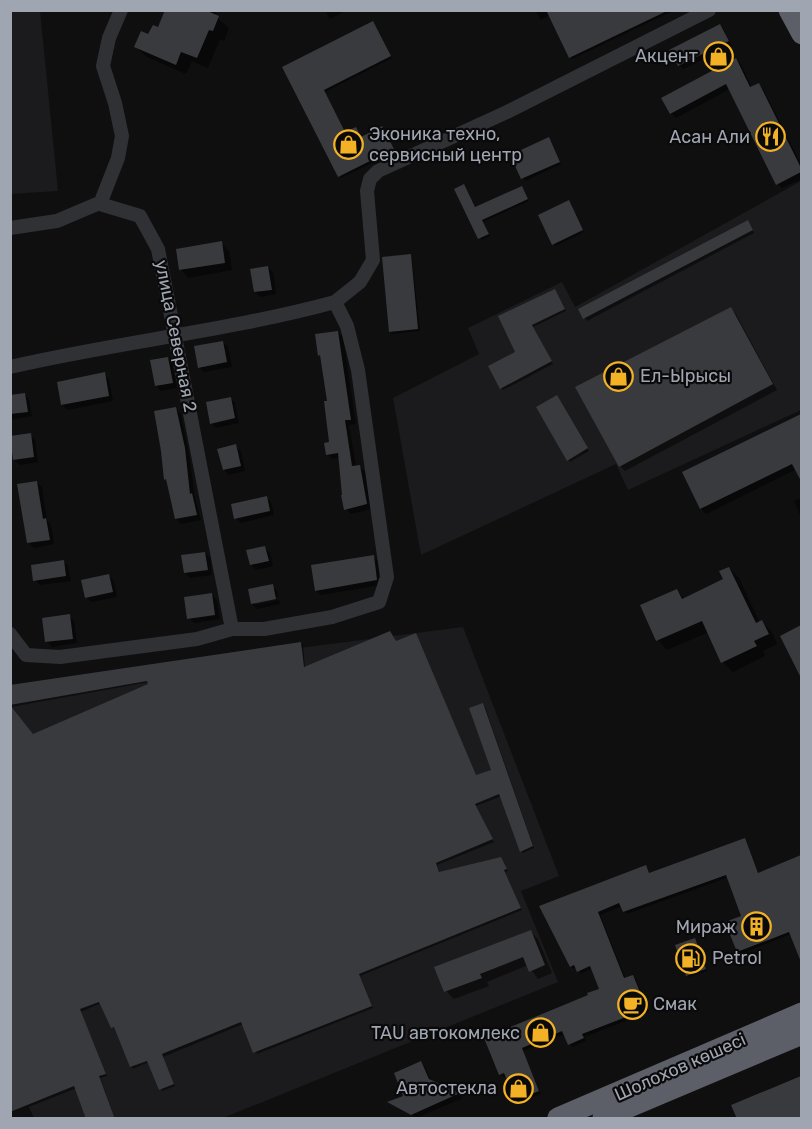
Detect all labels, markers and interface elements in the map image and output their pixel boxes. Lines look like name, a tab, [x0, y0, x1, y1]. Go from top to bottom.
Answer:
shop icon: Акцент	[703, 40, 735, 72]
place label: Акцент	[635, 45, 698, 67]
restaurant icon: Асан Али	[755, 121, 787, 153]
place label: Эконика техно, сервисный центр	[369, 123, 522, 166]
place label: Асан Али	[669, 126, 750, 148]
shop icon: Эконика техно, сервисный центр	[332, 128, 364, 160]
street label: улица Северная 2	[150, 258, 202, 414]
shop icon: Ел-Ырысы	[603, 360, 635, 392]
place label: Ел-Ырысы	[640, 365, 731, 387]
building icon: Мираж	[741, 911, 773, 943]
place label: Мираж	[676, 916, 736, 938]
fuel station icon: Petrol	[675, 942, 707, 974]
place label: Petrol	[712, 947, 762, 969]
cafe icon: Смак	[616, 988, 648, 1020]
place label: Смак	[653, 993, 697, 1015]
shop icon: TAU автокомлекс	[525, 1017, 557, 1049]
place label: TAU автокомлекс	[371, 1022, 520, 1044]
street label: Шолохов көшесі	[611, 1028, 749, 1106]
shop icon: Автостекла	[502, 1072, 534, 1104]
place label: Автостекла	[396, 1077, 497, 1099]

